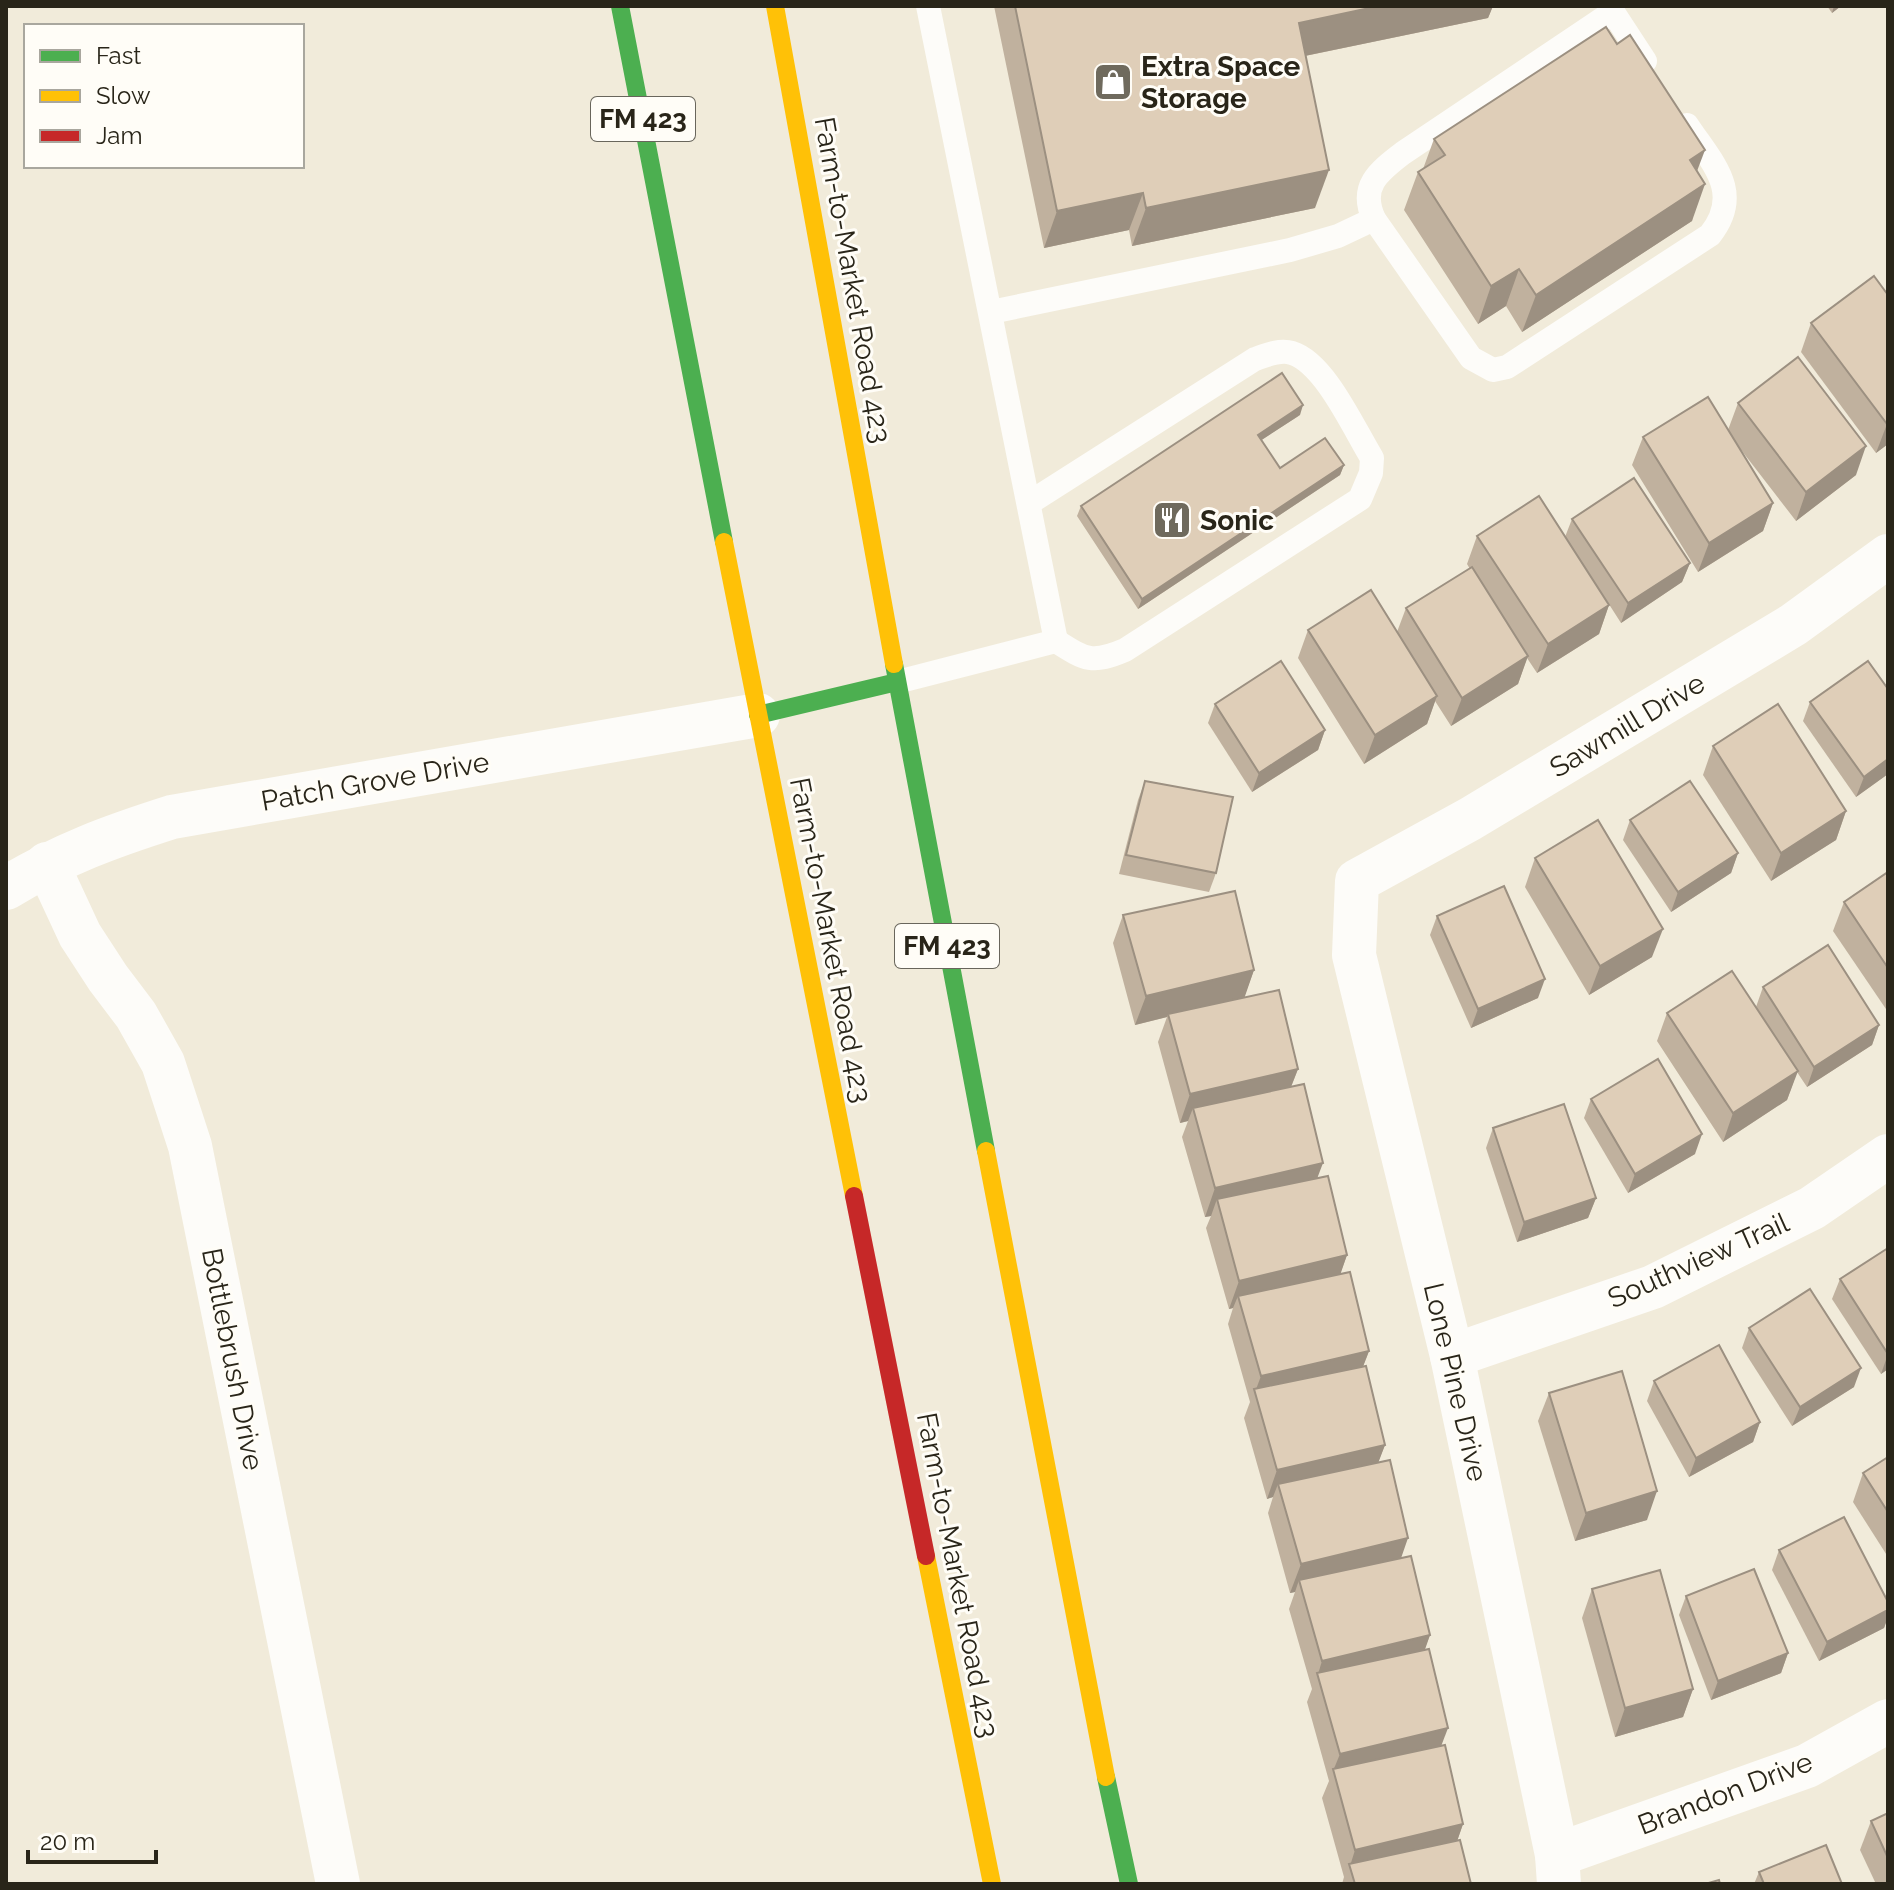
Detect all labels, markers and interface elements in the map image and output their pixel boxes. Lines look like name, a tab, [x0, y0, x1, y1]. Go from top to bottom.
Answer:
legend	[24, 24, 304, 168]
text: Fast	[96, 41, 141, 70]
place label: Extra Space Storage	[1141, 50, 1301, 115]
shop icon: Extra Space Storage	[1092, 61, 1134, 103]
text: Slow	[96, 81, 151, 110]
road number: FM 423	[591, 97, 695, 141]
street label: Farm-to-Market Road 423	[808, 114, 897, 446]
text: Jam	[96, 121, 142, 150]
restaurant icon: Sonic	[1151, 499, 1193, 541]
place label: Sonic	[1200, 504, 1274, 537]
street label: Sawmill Drive	[1544, 666, 1711, 785]
street label: Patch Grove Drive	[259, 745, 492, 818]
street label: Farm-to-Market Road 423	[783, 775, 878, 1105]
road number: FM 423	[895, 924, 999, 968]
street label: Southview Trail	[1603, 1206, 1794, 1315]
street label: Bottlebrush Drive	[195, 1245, 270, 1473]
street label: Lone Pine Drive	[1417, 1280, 1494, 1485]
street label: Farm-to-Market Road 423	[910, 1410, 1005, 1740]
street label: Brandon Drive	[1633, 1745, 1817, 1842]
scale bar	[28, 1814, 156, 1864]
text: 20 m	[40, 1827, 95, 1856]

